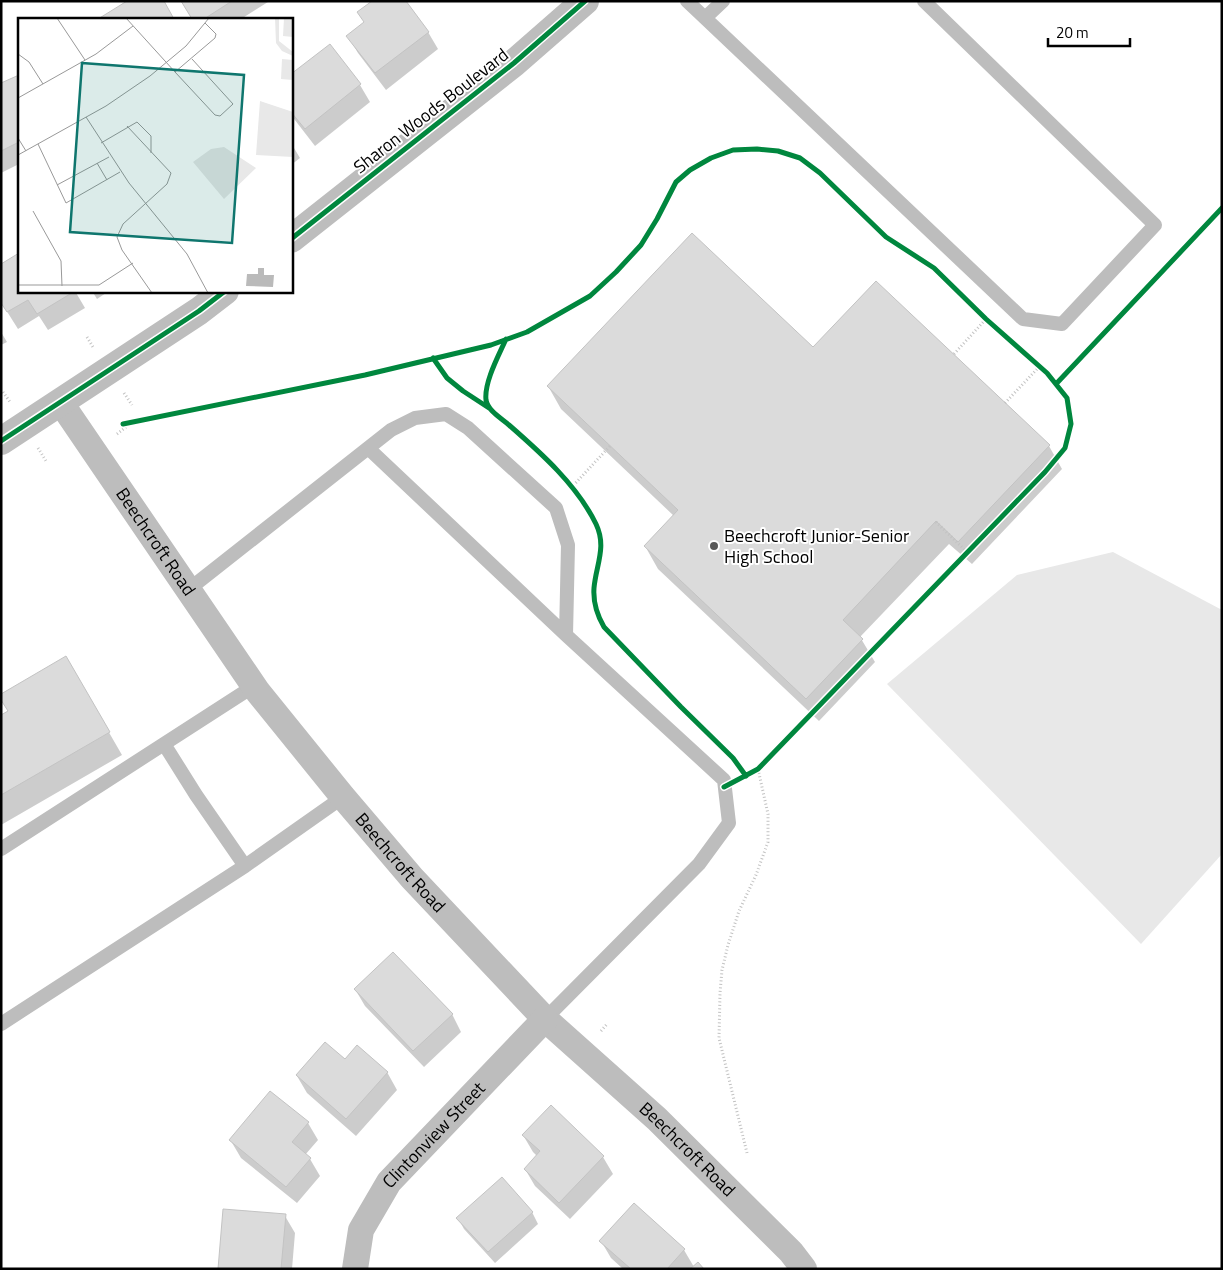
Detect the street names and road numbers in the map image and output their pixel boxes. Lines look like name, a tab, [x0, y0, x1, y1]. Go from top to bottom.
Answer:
street label: Sharon Woods Boulevard	[347, 41, 514, 180]
street label: Beechcroft Road	[110, 482, 203, 601]
street label: Beechcroft Road	[349, 806, 452, 919]
street label: Clintonview Street	[376, 1075, 492, 1194]
street label: Beechcroft Road	[633, 1095, 742, 1203]

